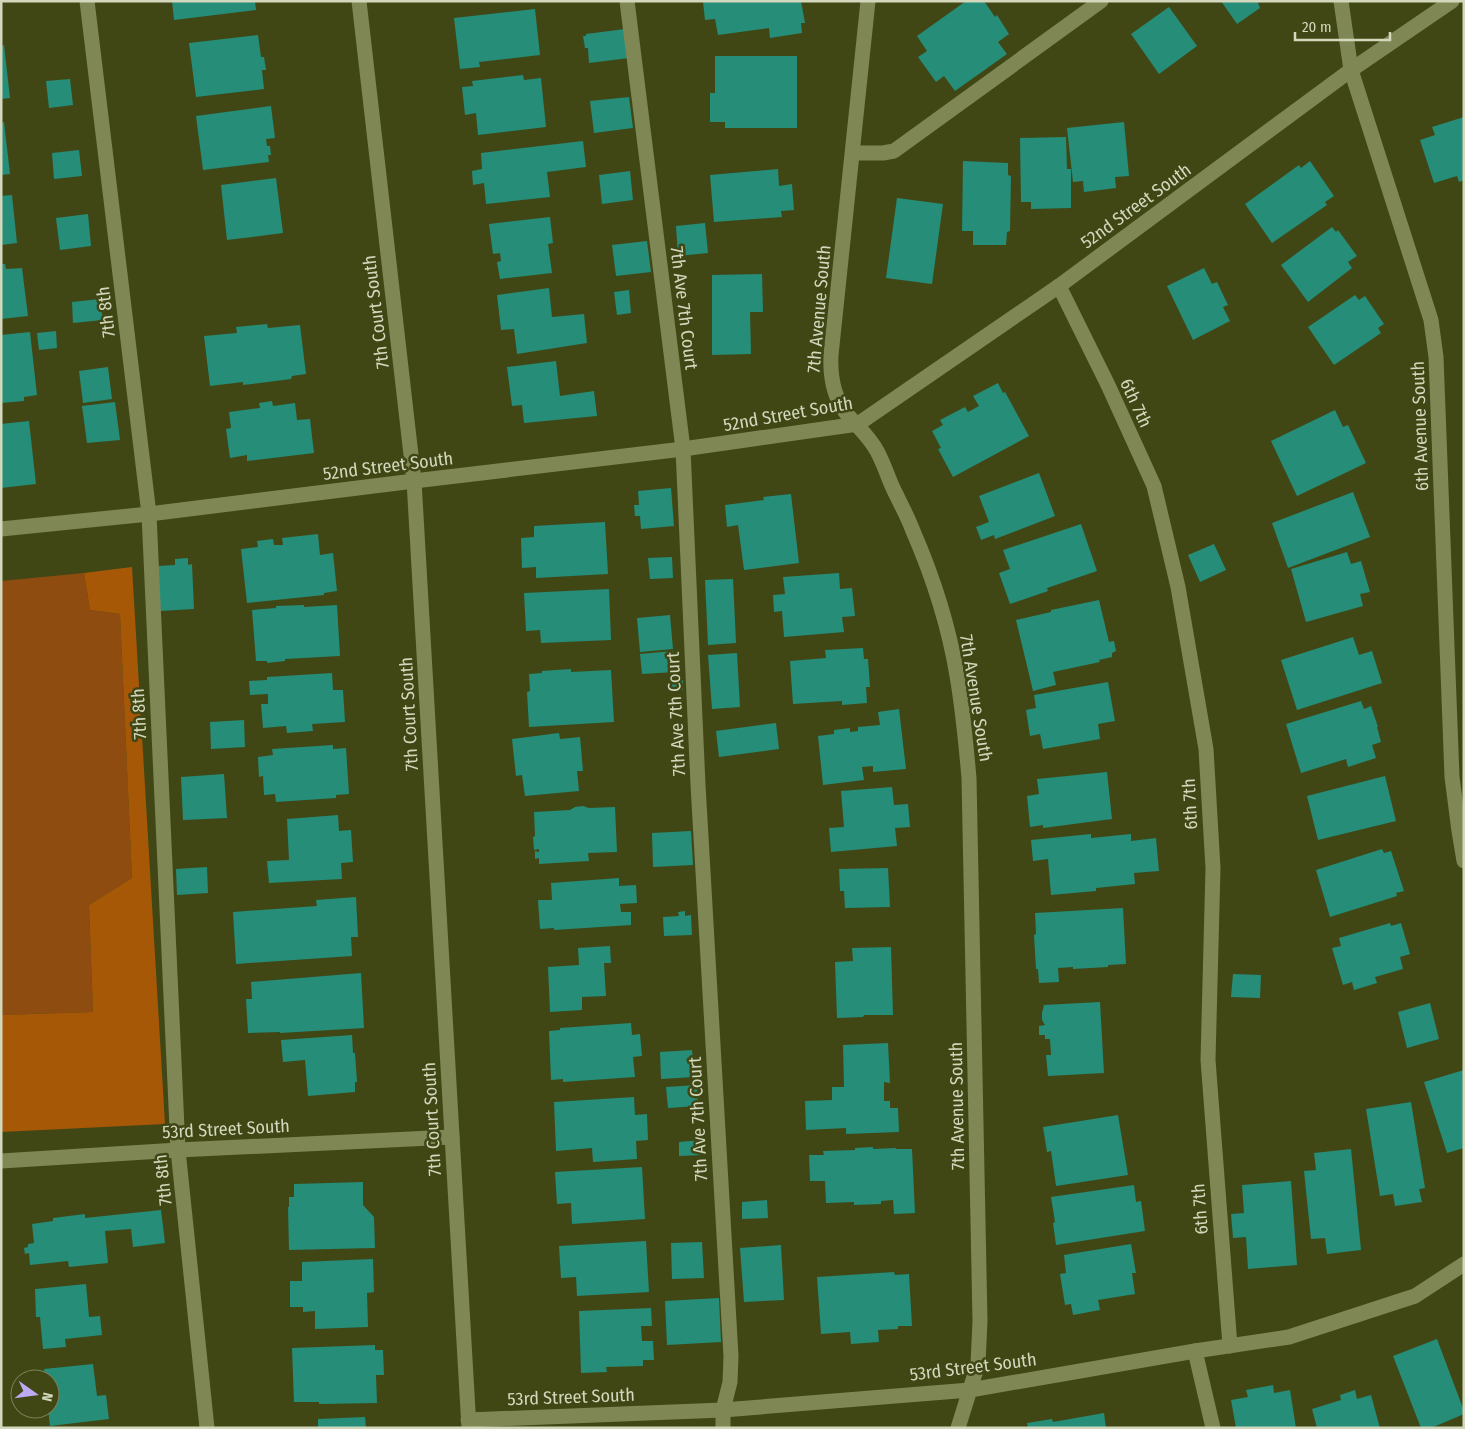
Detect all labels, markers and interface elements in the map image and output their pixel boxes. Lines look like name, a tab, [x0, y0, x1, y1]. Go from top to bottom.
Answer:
scale bar	[1295, 10, 1390, 42]
text: 20 m	[1302, 18, 1332, 36]
street label: 52nd Street South	[1077, 159, 1195, 253]
street label: 7th Avenue South	[802, 244, 836, 374]
street label: 7th Ave 7th Court	[666, 245, 702, 371]
street label: 7th Court South	[358, 254, 394, 370]
street label: 7th 8th	[92, 285, 120, 339]
street label: 6th Avenue South	[1407, 361, 1433, 491]
street label: 6th 7th	[1115, 375, 1157, 431]
street label: 52nd Street South	[722, 392, 854, 436]
street label: 52nd Street South	[322, 447, 454, 485]
street label: 7th Avenue South	[955, 633, 997, 763]
street label: 7th Ave 7th Court	[662, 651, 690, 777]
street label: 7th Court South	[395, 656, 423, 772]
street label: 7th 8th	[127, 688, 151, 740]
street label: 6th 7th	[1178, 778, 1202, 830]
street label: 7th Avenue South	[945, 1042, 969, 1170]
street label: 7th Ave 7th Court	[684, 1056, 712, 1182]
street label: 7th Court South	[418, 1061, 446, 1177]
street label: 53rd Street South	[162, 1115, 290, 1143]
street label: 7th 8th	[149, 1153, 177, 1207]
street label: 6th 7th	[1187, 1183, 1213, 1235]
street label: 53rd Street South	[908, 1348, 1038, 1386]
north arrow	[10, 1369, 60, 1419]
street label: 53rd Street South	[507, 1384, 635, 1410]
text: N	[38, 1391, 56, 1403]

